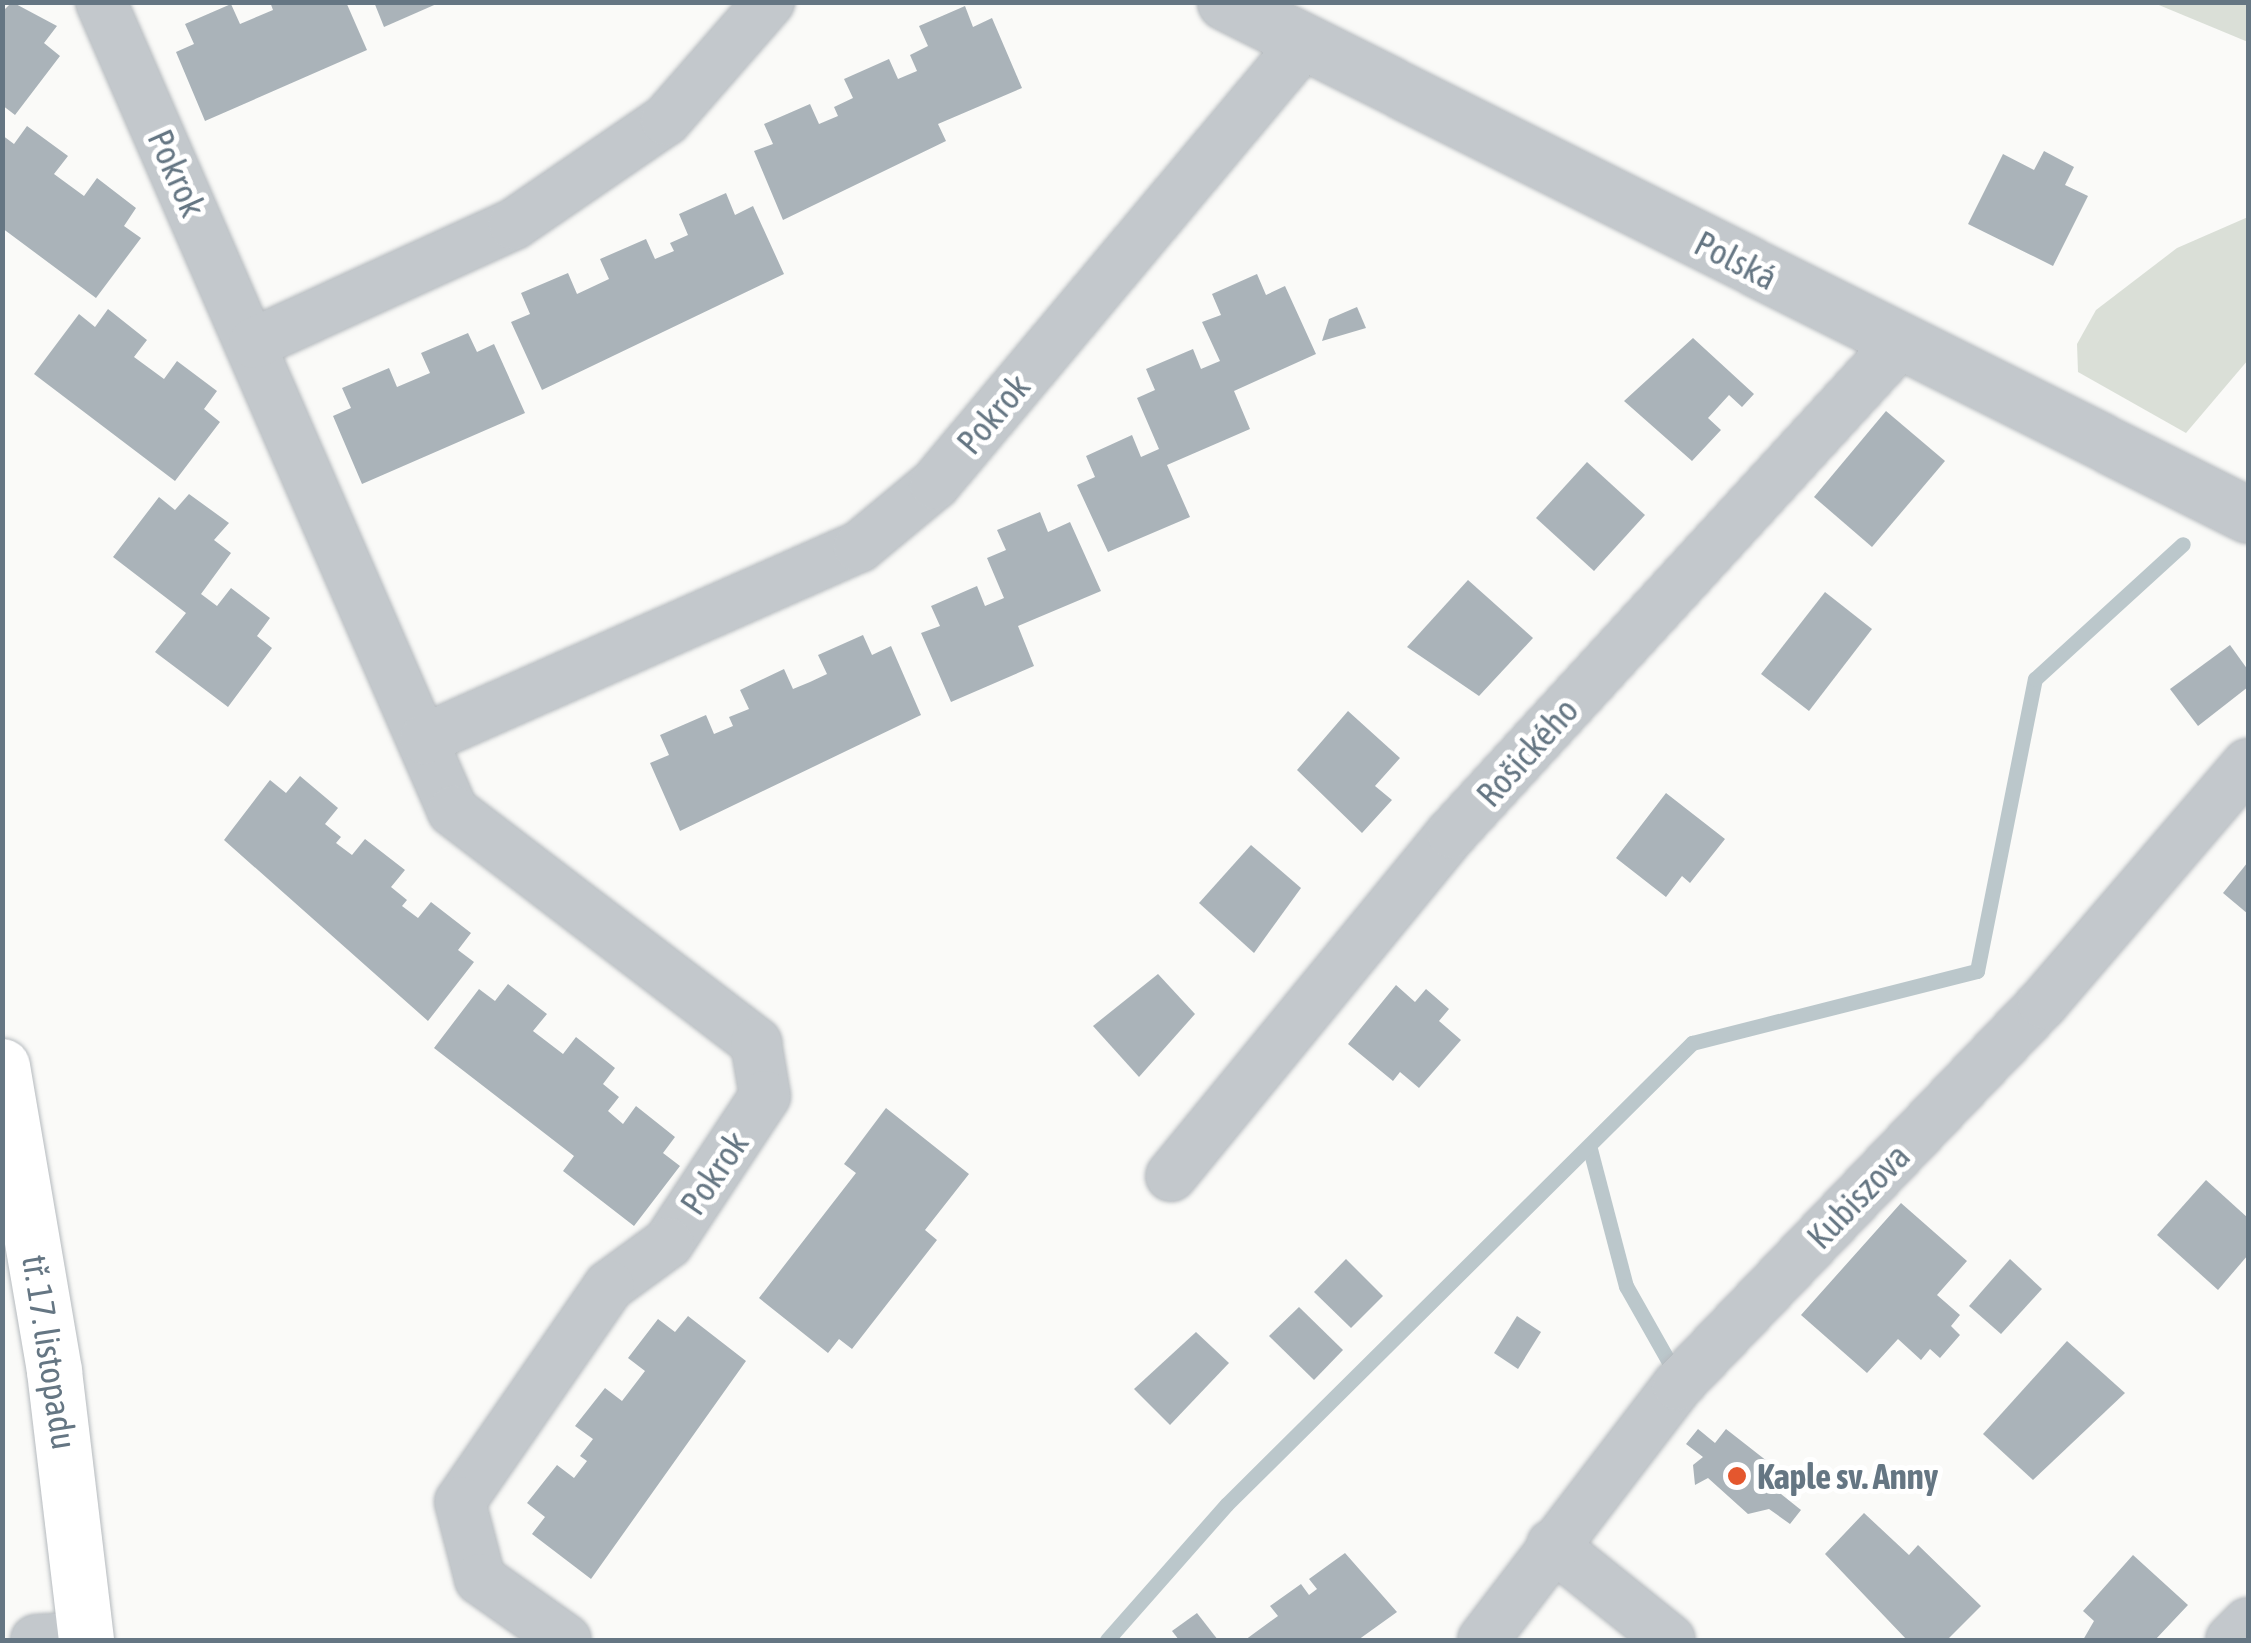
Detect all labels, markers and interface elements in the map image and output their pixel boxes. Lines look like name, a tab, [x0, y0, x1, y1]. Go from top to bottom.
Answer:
street label: Pokrok	[139, 123, 215, 223]
street label: Polská	[1688, 222, 1784, 298]
street label: Pokrok	[948, 366, 1038, 462]
street label: Rošického	[1467, 689, 1587, 815]
street label: Pokrok	[671, 1124, 757, 1222]
street label: Kubiszova	[1798, 1135, 1918, 1257]
street label: tř. 17. listopadu	[14, 1252, 86, 1452]
place label: Kaple sv. Anny	[1757, 1455, 1938, 1497]
marker: Kaple sv. Anny	[1726, 1465, 1748, 1487]

